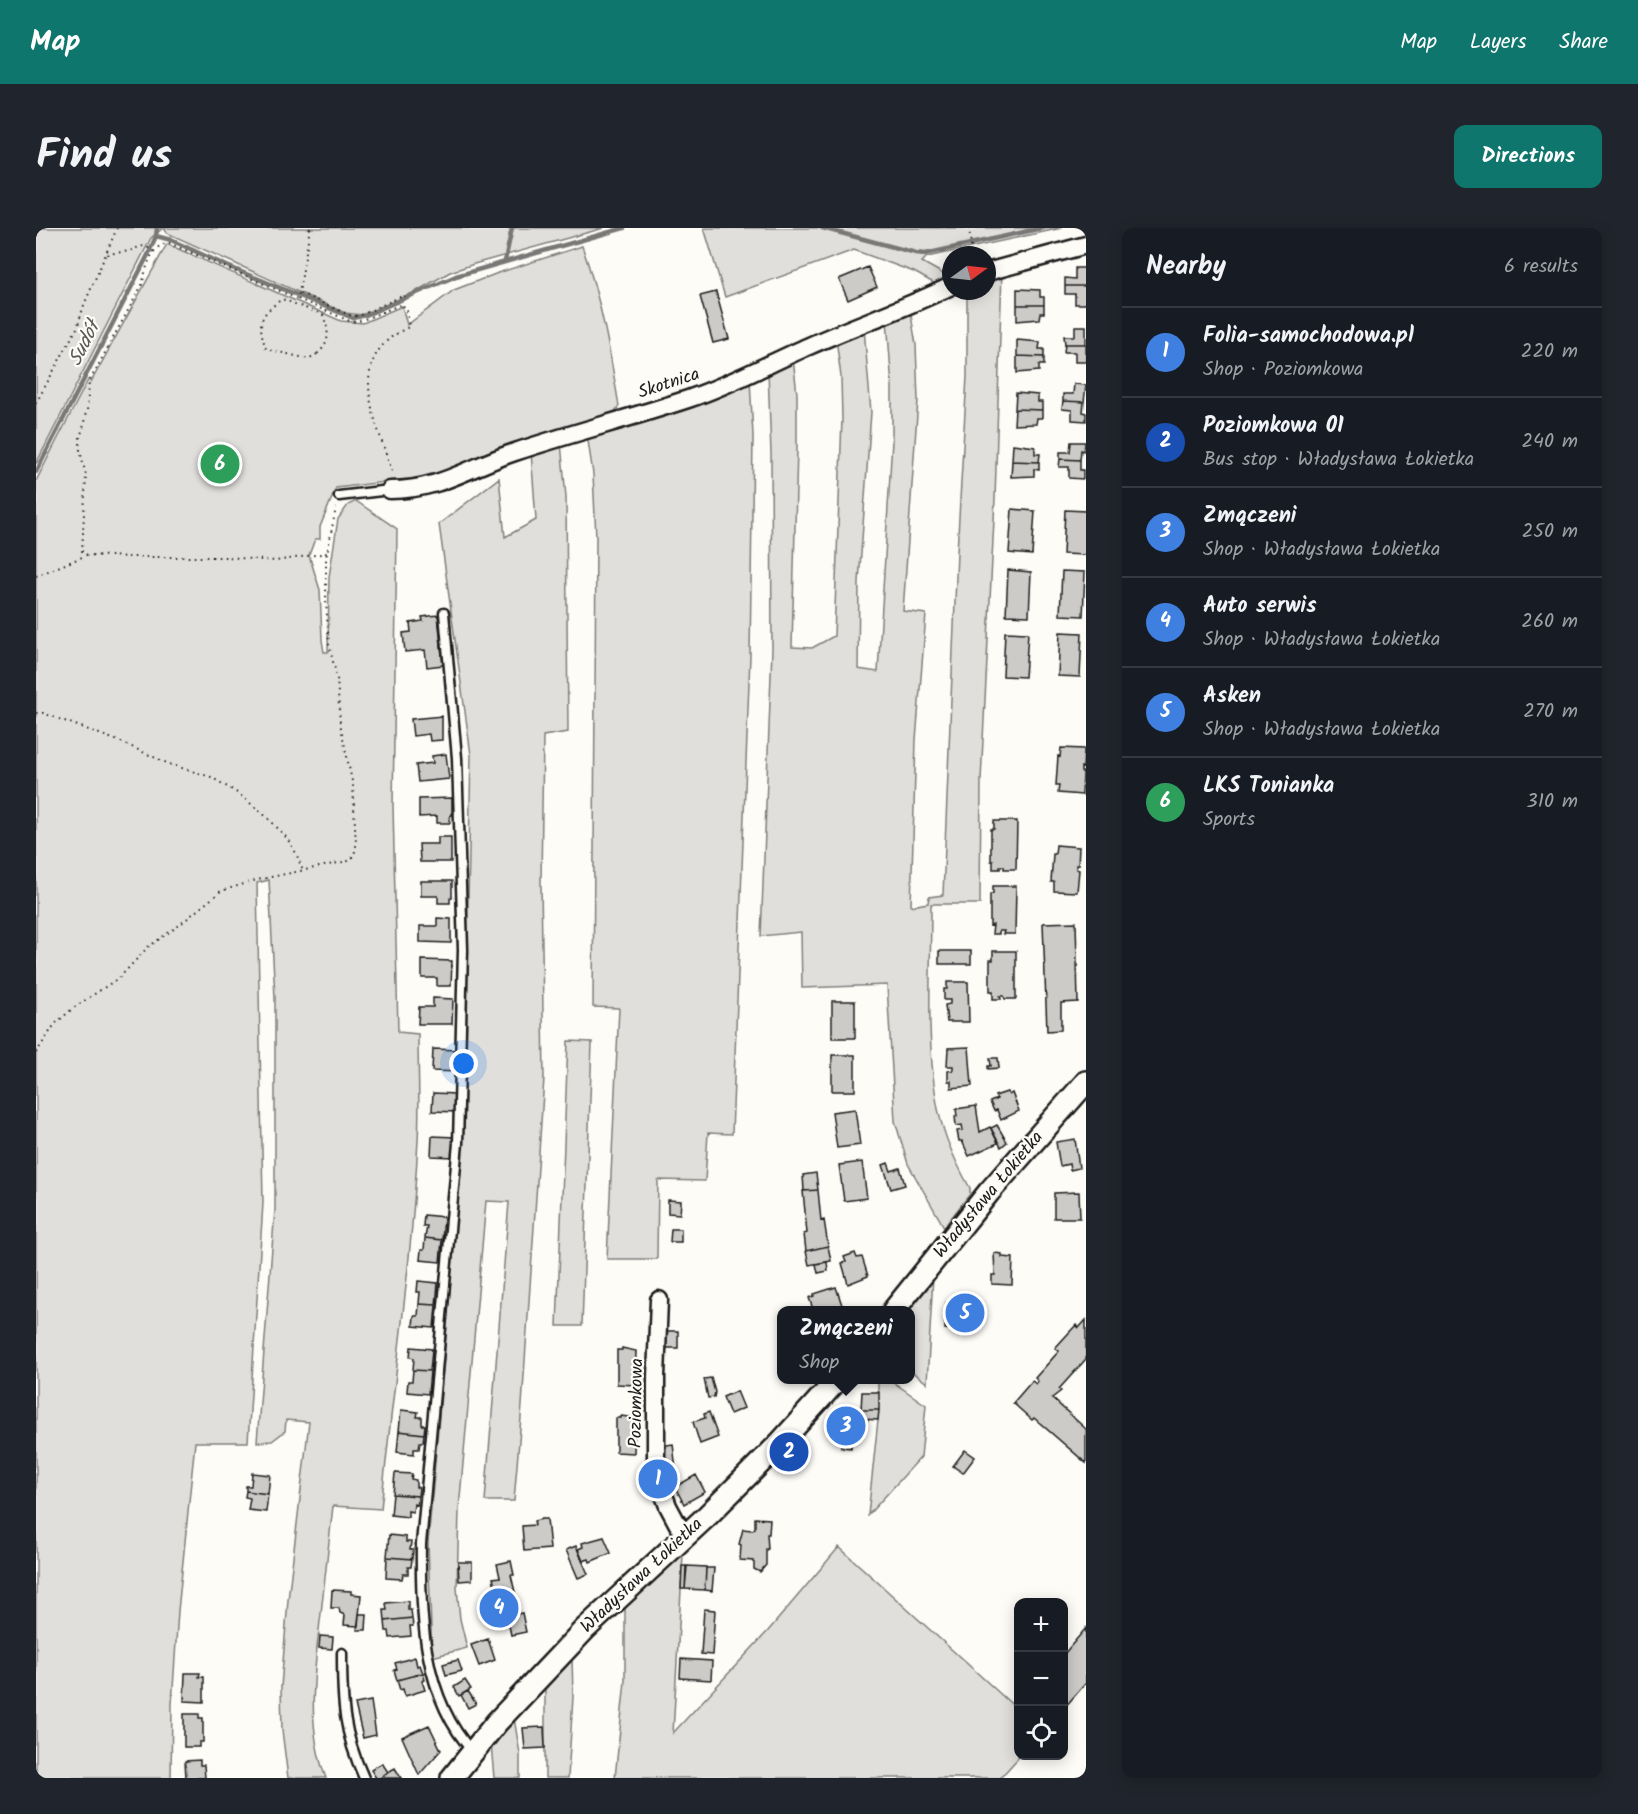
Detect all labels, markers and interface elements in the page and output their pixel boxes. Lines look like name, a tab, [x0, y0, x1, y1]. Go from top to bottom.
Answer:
text: Map	[30, 20, 81, 65]
text: Map	[1400, 26, 1437, 59]
text: Layers	[1470, 26, 1526, 59]
text: Share	[1559, 26, 1608, 59]
text: Find us	[36, 123, 172, 190]
button: Directions	[1454, 125, 1602, 188]
north arrow	[942, 246, 996, 300]
text: Nearby	[1146, 246, 1226, 288]
text: 6 results	[1504, 251, 1578, 283]
water label: Sudół	[60, 313, 112, 372]
text: Folia-samochodowa.pl	[1203, 319, 1414, 354]
text: 1	[1162, 336, 1169, 368]
text: 220 m	[1521, 336, 1578, 368]
text: Shop · Poziomkowa	[1203, 354, 1363, 386]
street label: Skotnica	[634, 360, 704, 408]
text: Poziomkowa 01	[1203, 409, 1344, 444]
text: 2	[1160, 426, 1171, 458]
text: 240 m	[1521, 426, 1578, 458]
pin: 6	[200, 442, 240, 486]
text: Bus stop · Władysława Łokietka	[1203, 444, 1474, 476]
text: Zmączeni	[1203, 499, 1297, 534]
text: 3	[1160, 516, 1171, 548]
text: 250 m	[1522, 516, 1578, 548]
text: Shop · Władysława Łokietka	[1203, 534, 1440, 566]
text: Auto serwis	[1203, 589, 1317, 624]
text: 4	[1160, 606, 1171, 638]
text: 260 m	[1521, 606, 1578, 638]
text: Shop · Władysława Łokietka	[1203, 624, 1440, 656]
text: Asken	[1203, 679, 1261, 714]
text: 5	[1160, 696, 1171, 728]
text: 270 m	[1523, 696, 1578, 728]
text: Shop · Władysława Łokietka	[1203, 714, 1440, 746]
text: LKS Tonianka	[1203, 769, 1334, 804]
text: 6	[1160, 786, 1171, 818]
text: 310 m	[1526, 786, 1578, 818]
text: Sports	[1203, 804, 1255, 836]
your location	[449, 1049, 478, 1078]
street label: Władysława Łokietka	[927, 1125, 1051, 1265]
pin: 5	[946, 1290, 984, 1336]
popup	[777, 1306, 915, 1384]
text: Zmączeni	[799, 1312, 893, 1347]
text: Shop	[799, 1347, 839, 1379]
street label: Poziomkowa	[622, 1358, 652, 1448]
pin: 3	[826, 1404, 866, 1448]
pin: 2	[770, 1430, 808, 1474]
pin: 1	[638, 1456, 678, 1502]
street label: Władysława Łokietka	[574, 1511, 710, 1641]
pin: 4	[480, 1586, 518, 1630]
map controls	[1014, 1598, 1068, 1760]
button: +	[1014, 1598, 1068, 1652]
button: −	[1014, 1652, 1068, 1706]
button: locate	[1014, 1706, 1068, 1760]

